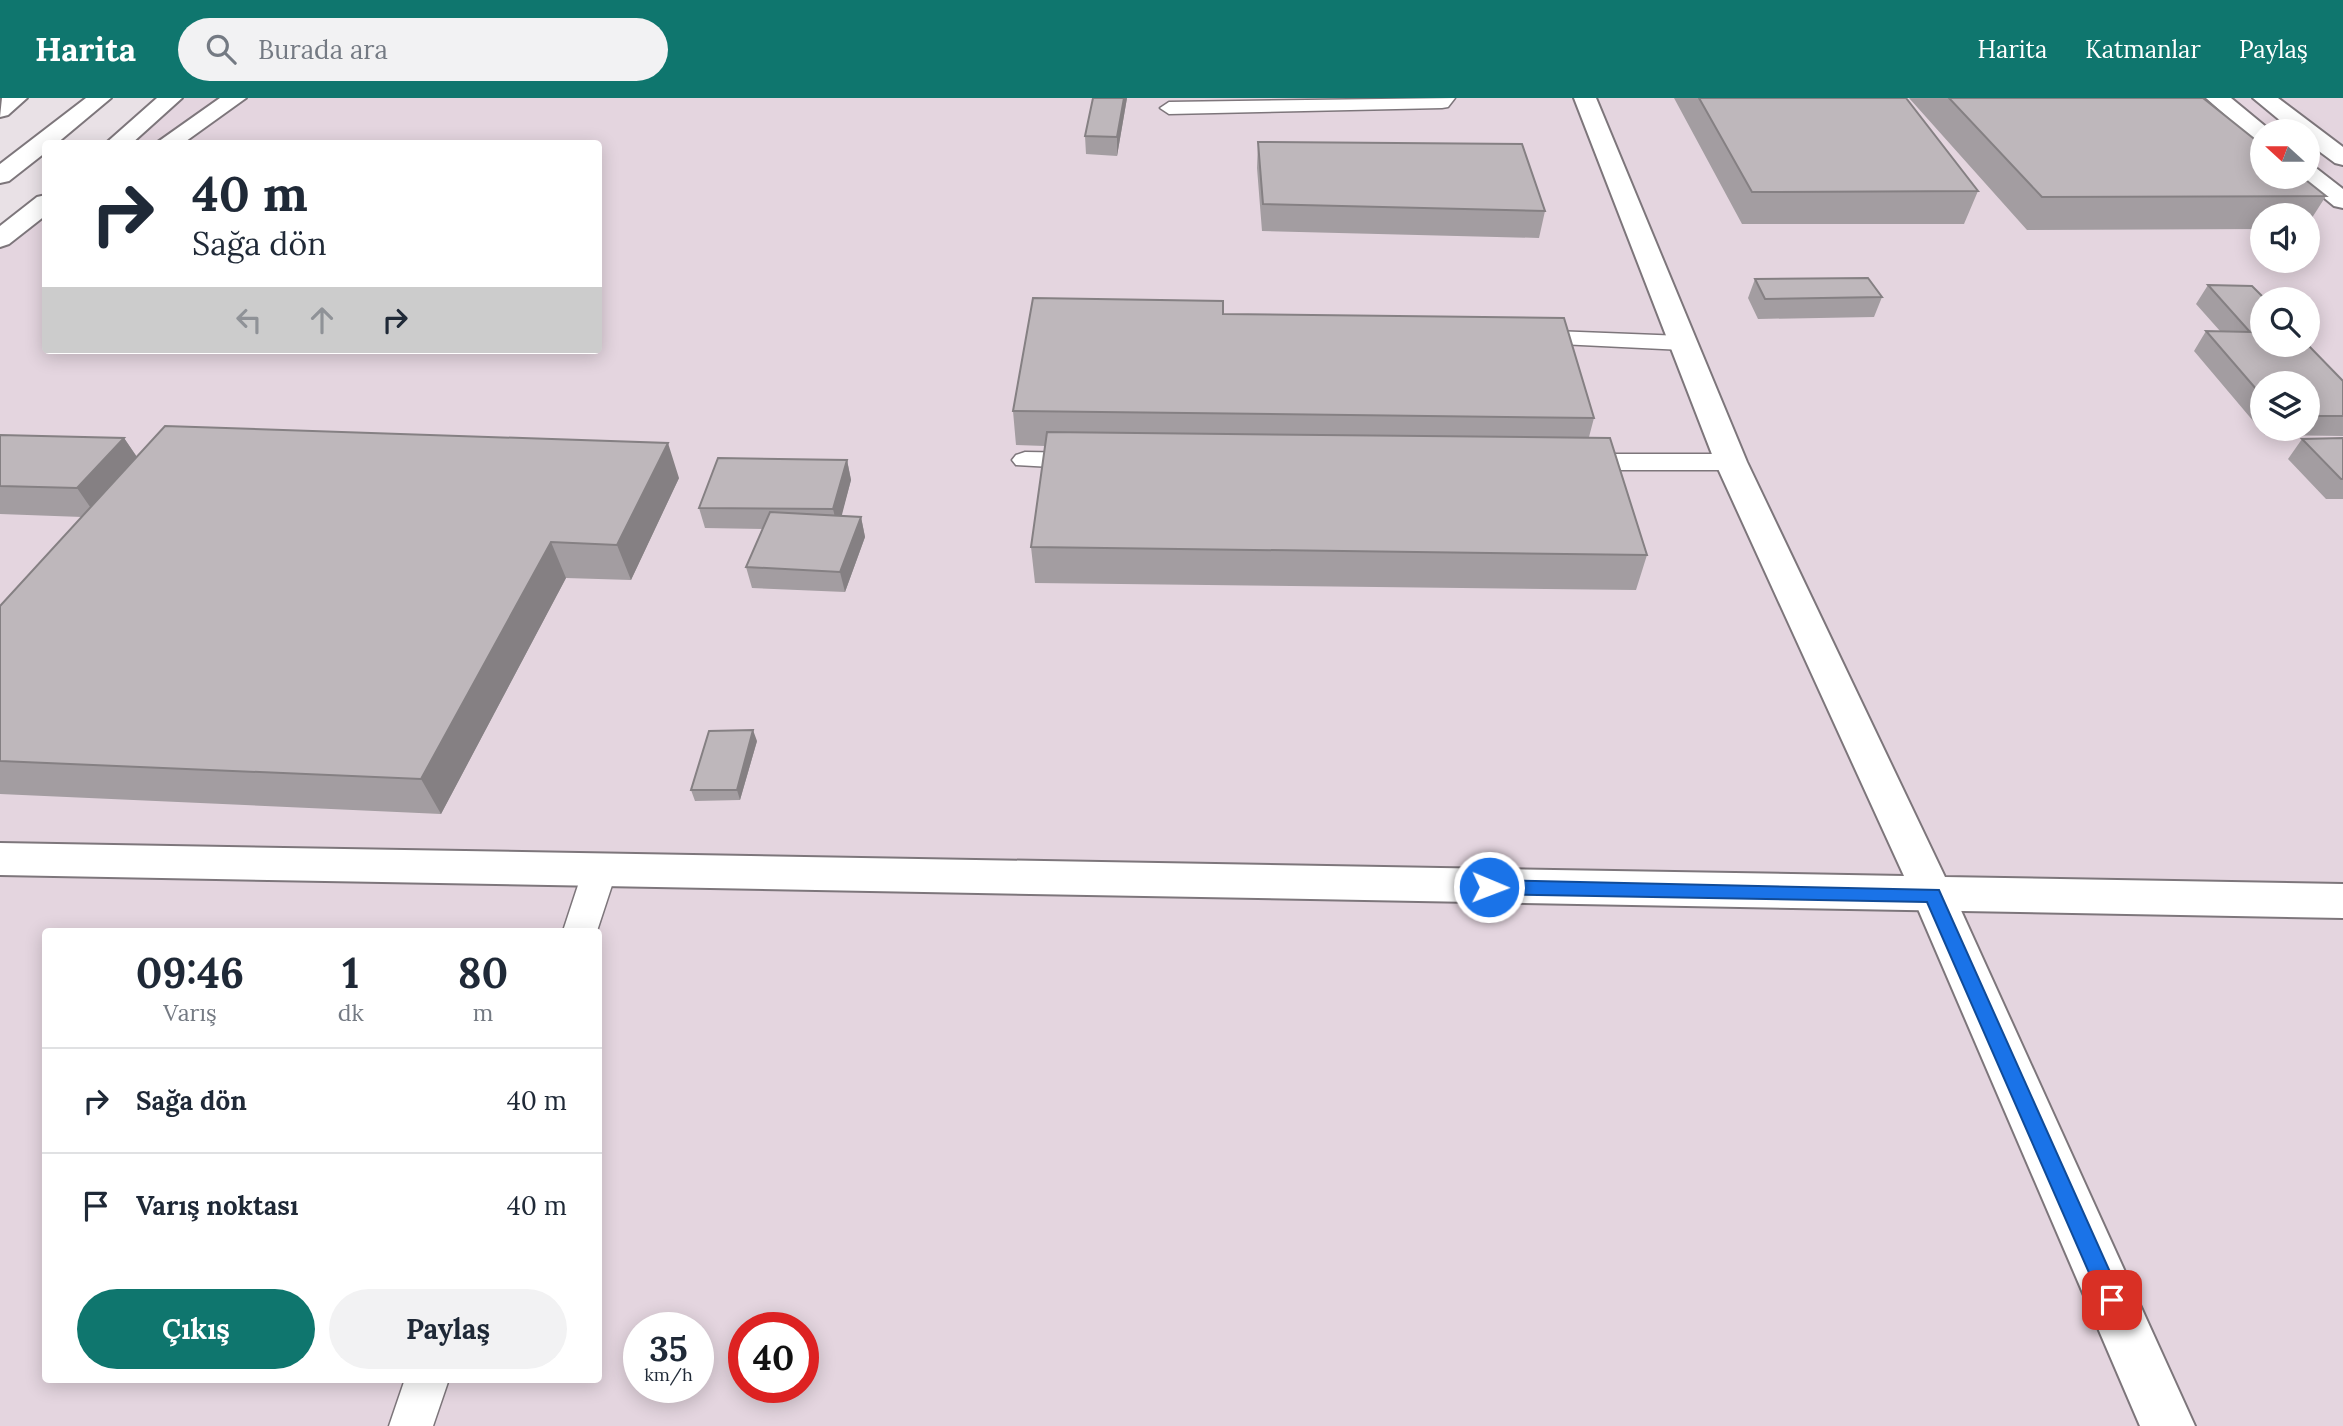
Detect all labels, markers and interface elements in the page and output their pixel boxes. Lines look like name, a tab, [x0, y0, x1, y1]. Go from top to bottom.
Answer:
search box	[178, 18, 668, 81]
text: Harita	[35, 28, 136, 70]
icon: search	[202, 30, 240, 68]
text: Burada ara	[258, 33, 388, 66]
text: Harita	[1978, 34, 2047, 65]
text: Katmanlar	[2085, 34, 2201, 65]
text: Paylaş	[2239, 34, 2308, 65]
north arrow	[2250, 119, 2320, 189]
map controls	[2250, 119, 2320, 441]
text: 40 m	[192, 162, 308, 224]
icon: right	[77, 168, 168, 259]
button: sound	[2250, 203, 2320, 273]
text: Sağa dön	[192, 223, 327, 264]
button: search	[2250, 287, 2320, 357]
icon: left	[230, 301, 268, 339]
icon: ahead	[303, 301, 341, 339]
icon: right	[376, 301, 414, 339]
button: layers	[2250, 371, 2320, 441]
position arrow	[1452, 850, 1526, 924]
text: 09:46	[136, 946, 244, 1000]
text: 1	[342, 946, 359, 1000]
text: 80	[458, 946, 508, 1000]
text: Varış	[163, 998, 217, 1027]
text: dk	[338, 998, 364, 1027]
text: m	[473, 998, 493, 1027]
icon: right	[77, 1082, 115, 1120]
text: Sağa dön	[136, 1084, 247, 1117]
text: 40 m	[507, 1084, 567, 1117]
icon: arrive	[77, 1187, 115, 1225]
text: Varış noktası	[136, 1189, 298, 1222]
text: 40 m	[507, 1189, 567, 1222]
pin	[2082, 1270, 2142, 1330]
icon: arrive	[2093, 1281, 2131, 1319]
button: Çıkış	[77, 1289, 315, 1369]
button: Paylaş	[329, 1289, 567, 1369]
speed limit sign: 40	[728, 1312, 819, 1403]
text: 35	[649, 1326, 688, 1371]
text: km/h	[644, 1363, 693, 1386]

